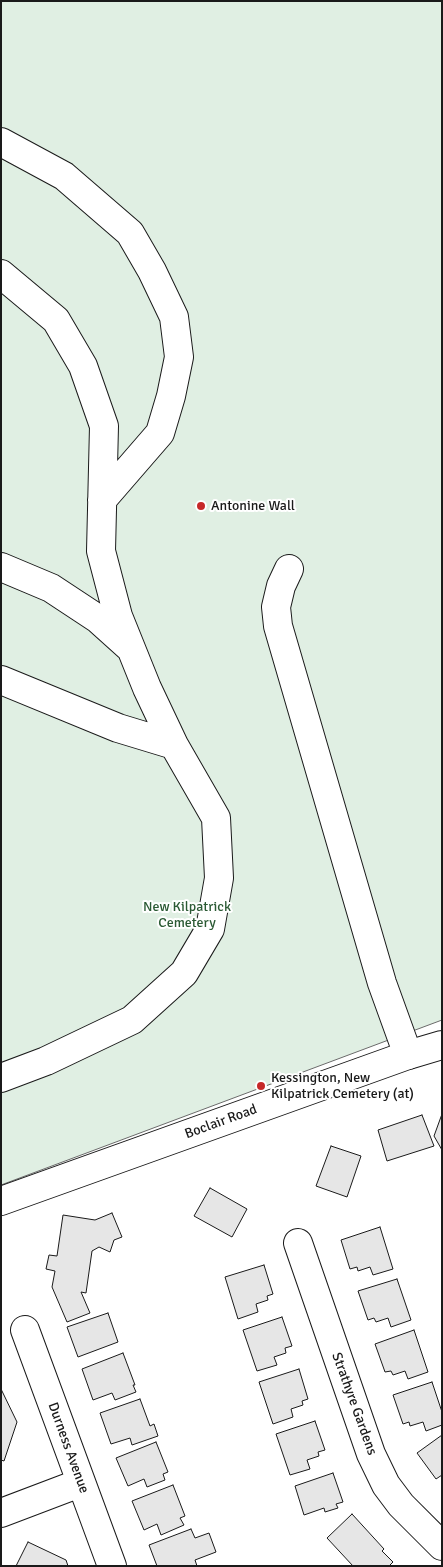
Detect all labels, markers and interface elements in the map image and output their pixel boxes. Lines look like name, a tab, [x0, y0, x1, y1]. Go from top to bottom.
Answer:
place label: Antonine Wall	[211, 498, 295, 514]
marker: Antonine Wall	[195, 500, 207, 512]
park label: New Kilpatrick Cemetery	[143, 899, 231, 932]
place label: Kessington, New Kilpatrick Cemetery (at)	[271, 1070, 414, 1102]
marker: Kessington, New Kilpatrick Cemetery (at)	[255, 1080, 267, 1092]
street label: Boclair Road	[183, 1101, 259, 1143]
street label: Strathyre Gardens	[328, 1350, 380, 1458]
street label: Durness Avenue	[44, 1400, 92, 1496]

